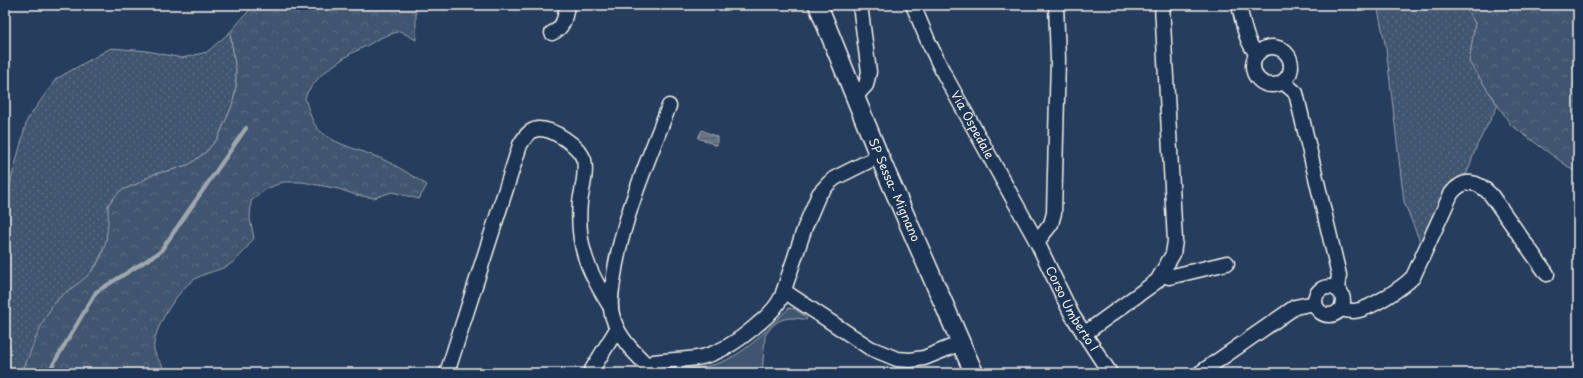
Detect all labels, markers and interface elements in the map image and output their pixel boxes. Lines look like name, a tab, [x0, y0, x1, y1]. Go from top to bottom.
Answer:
street label: Via Ospedale	[947, 87, 1000, 162]
street label: SP Sessa- Mignano	[865, 135, 925, 244]
street label: Corso Umberto I	[1042, 263, 1103, 354]

